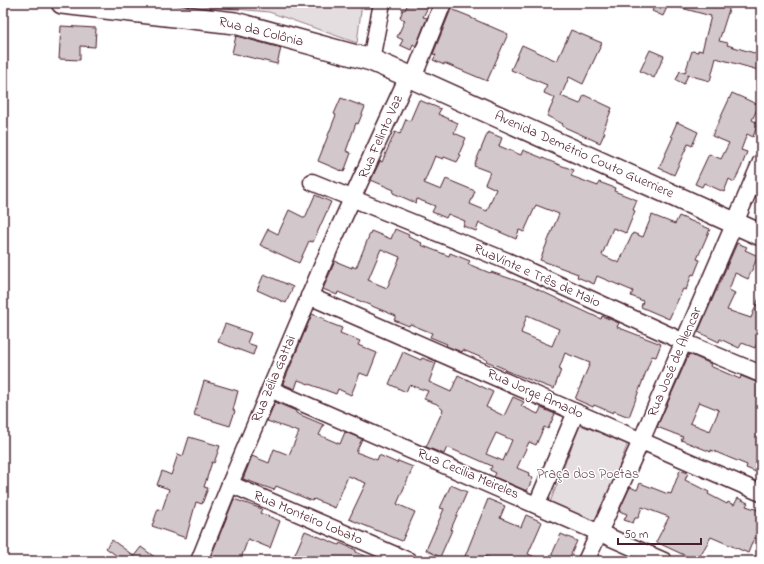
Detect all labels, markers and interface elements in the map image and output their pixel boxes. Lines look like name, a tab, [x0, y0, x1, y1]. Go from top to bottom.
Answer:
street label: Rua da Colônia	[216, 11, 306, 53]
street label: Rua Felinto Vaz	[353, 92, 409, 182]
street label: Avenida Demétrio Couto Guerriere	[491, 106, 678, 204]
street label: RuaVinte e Três de Maio	[470, 239, 604, 313]
street label: Rua José de Alencar	[642, 303, 708, 420]
street label: Rua Zélia Gattai	[246, 332, 302, 426]
street label: Rua Jorge Amado	[483, 363, 587, 426]
street label: Rua Cecilia Meireles	[414, 443, 522, 505]
park label: Praça dos Poetas	[537, 464, 639, 485]
street label: Rua Monteiro Lobato	[250, 485, 366, 551]
scale bar	[618, 520, 701, 546]
text: 50 m	[624, 526, 648, 544]

